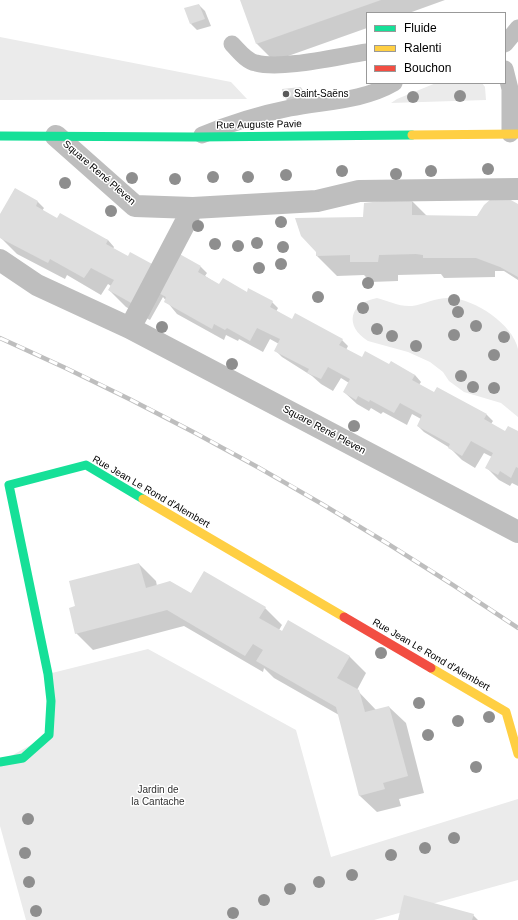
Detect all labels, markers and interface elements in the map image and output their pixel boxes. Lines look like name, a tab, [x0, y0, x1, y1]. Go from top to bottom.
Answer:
legend	[366, 12, 506, 84]
text: Fluide	[404, 21, 437, 35]
text: Ralenti	[404, 41, 441, 55]
text: Bouchon	[404, 61, 451, 75]
place label: Saint-Saëns	[294, 88, 348, 100]
marker: Saint-Saëns	[281, 89, 291, 99]
street label: Rue Auguste Pavie	[216, 118, 302, 132]
street label: Square René Pleven	[60, 138, 138, 208]
street label: Square René Pleven	[280, 403, 368, 457]
street label: Rue Jean Le Rond d'Alembert	[90, 453, 212, 531]
street label: Rue Jean Le Rond d'Alembert	[370, 616, 492, 694]
park label: Jardin de la Cantache	[131, 784, 185, 808]

